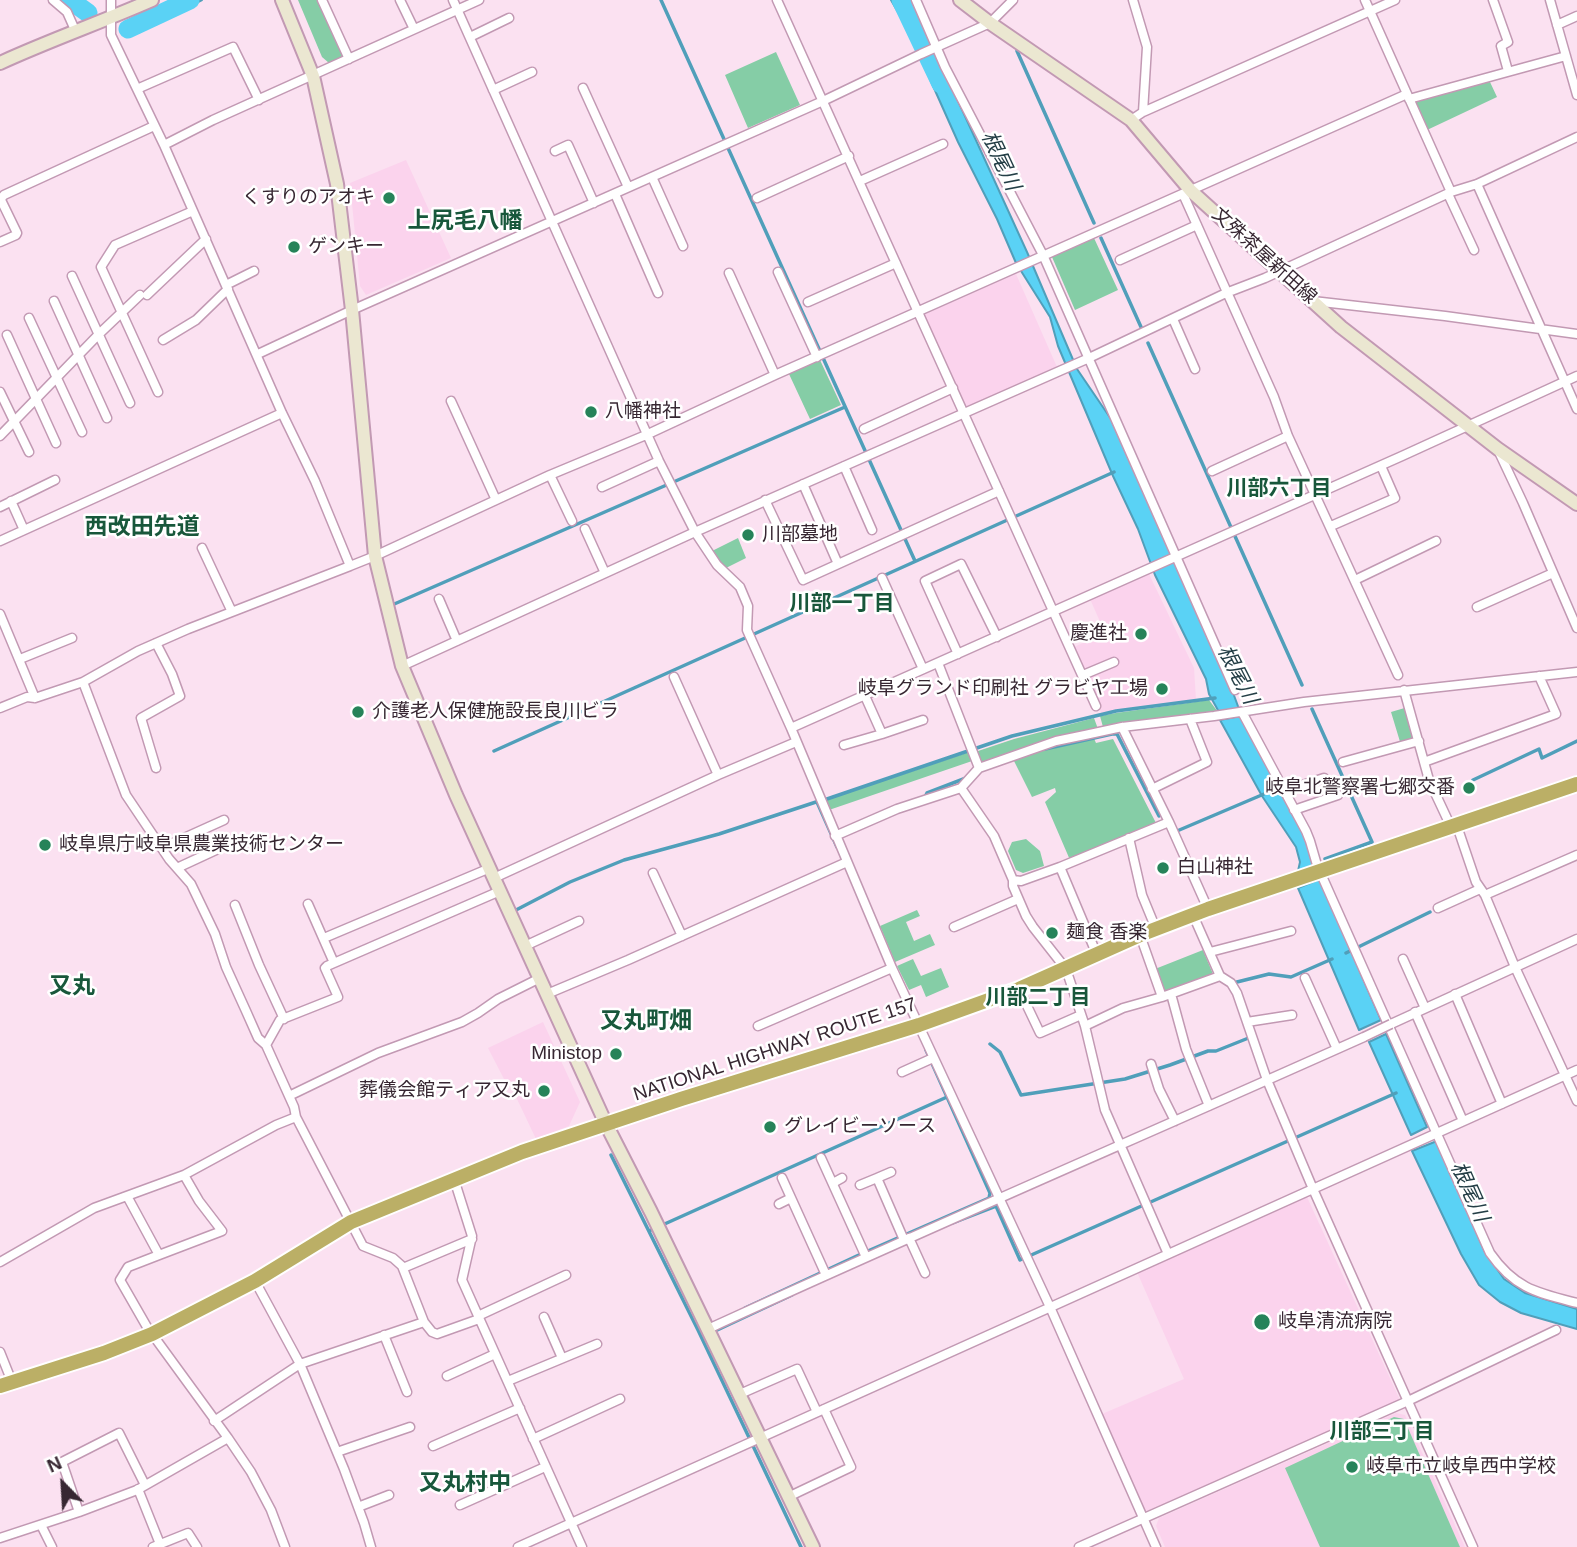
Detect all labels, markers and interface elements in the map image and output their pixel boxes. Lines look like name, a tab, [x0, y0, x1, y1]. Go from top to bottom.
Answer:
water label: 根尾川	[975, 127, 1025, 195]
place label: くすりのアオキ	[242, 187, 375, 209]
marker: くすりのアオキ	[381, 190, 397, 206]
street label: 文殊茶屋新田線	[1207, 203, 1321, 309]
district label: 上尻毛八幡	[408, 208, 522, 236]
place label: ゲンキー	[308, 236, 384, 258]
marker: ゲンキー	[286, 239, 302, 255]
place label: 八幡神社	[605, 401, 681, 423]
marker: 八幡神社	[583, 404, 599, 420]
district label: 川部六丁目	[1227, 476, 1331, 502]
district label: 西改田先道	[85, 514, 199, 542]
place label: 川部墓地	[762, 524, 838, 546]
marker: 川部墓地	[740, 527, 756, 543]
district label: 川部一丁目	[790, 591, 894, 617]
place label: 慶進社	[1070, 623, 1127, 645]
marker: 慶進社	[1133, 626, 1149, 642]
water label: 根尾川	[1211, 641, 1263, 709]
place label: 岐阜グランド印刷社 グラビヤ工場	[858, 678, 1148, 700]
marker: 岐阜グランド印刷社 グラビヤ工場	[1154, 681, 1170, 697]
place label: 介護老人保健施設長良川ビラ	[372, 701, 619, 723]
marker: 介護老人保健施設長良川ビラ	[350, 704, 366, 720]
place label: 岐阜北警察署七郷交番	[1265, 777, 1455, 799]
marker: 岐阜北警察署七郷交番	[1461, 780, 1477, 796]
place label: 岐阜県庁岐阜県農業技術センター	[59, 834, 344, 856]
marker: 岐阜県庁岐阜県農業技術センター	[37, 837, 53, 853]
place label: 白山神社	[1177, 857, 1253, 879]
marker: 白山神社	[1155, 860, 1171, 876]
place label: 麺食 香楽	[1066, 922, 1147, 944]
marker: 麺食 香楽	[1044, 925, 1060, 941]
district label: 又丸	[49, 973, 95, 1001]
district label: 川部二丁目	[986, 985, 1090, 1011]
street label: NATIONAL HIGHWAY ROUTE 157	[631, 993, 919, 1107]
district label: 又丸町畑	[600, 1008, 692, 1036]
place label: Ministop	[531, 1043, 602, 1065]
marker: Ministop	[608, 1046, 624, 1062]
place label: 葬儀会館ティア又丸	[359, 1080, 530, 1102]
marker: 葬儀会館ティア又丸	[536, 1083, 552, 1099]
place label: グレイビーソース	[784, 1116, 936, 1138]
marker: グレイビーソース	[762, 1119, 778, 1135]
water label: 根尾川	[1445, 1158, 1493, 1226]
place label: 岐阜清流病院	[1278, 1311, 1392, 1333]
marker: 岐阜清流病院	[1252, 1312, 1272, 1332]
district label: 川部三丁目	[1330, 1419, 1434, 1445]
north arrow	[28, 1449, 98, 1519]
text: N	[44, 1452, 65, 1477]
place label: 岐阜市立岐阜西中学校	[1366, 1456, 1556, 1478]
marker: 岐阜市立岐阜西中学校	[1344, 1459, 1360, 1475]
district label: 又丸村中	[419, 1470, 511, 1498]

